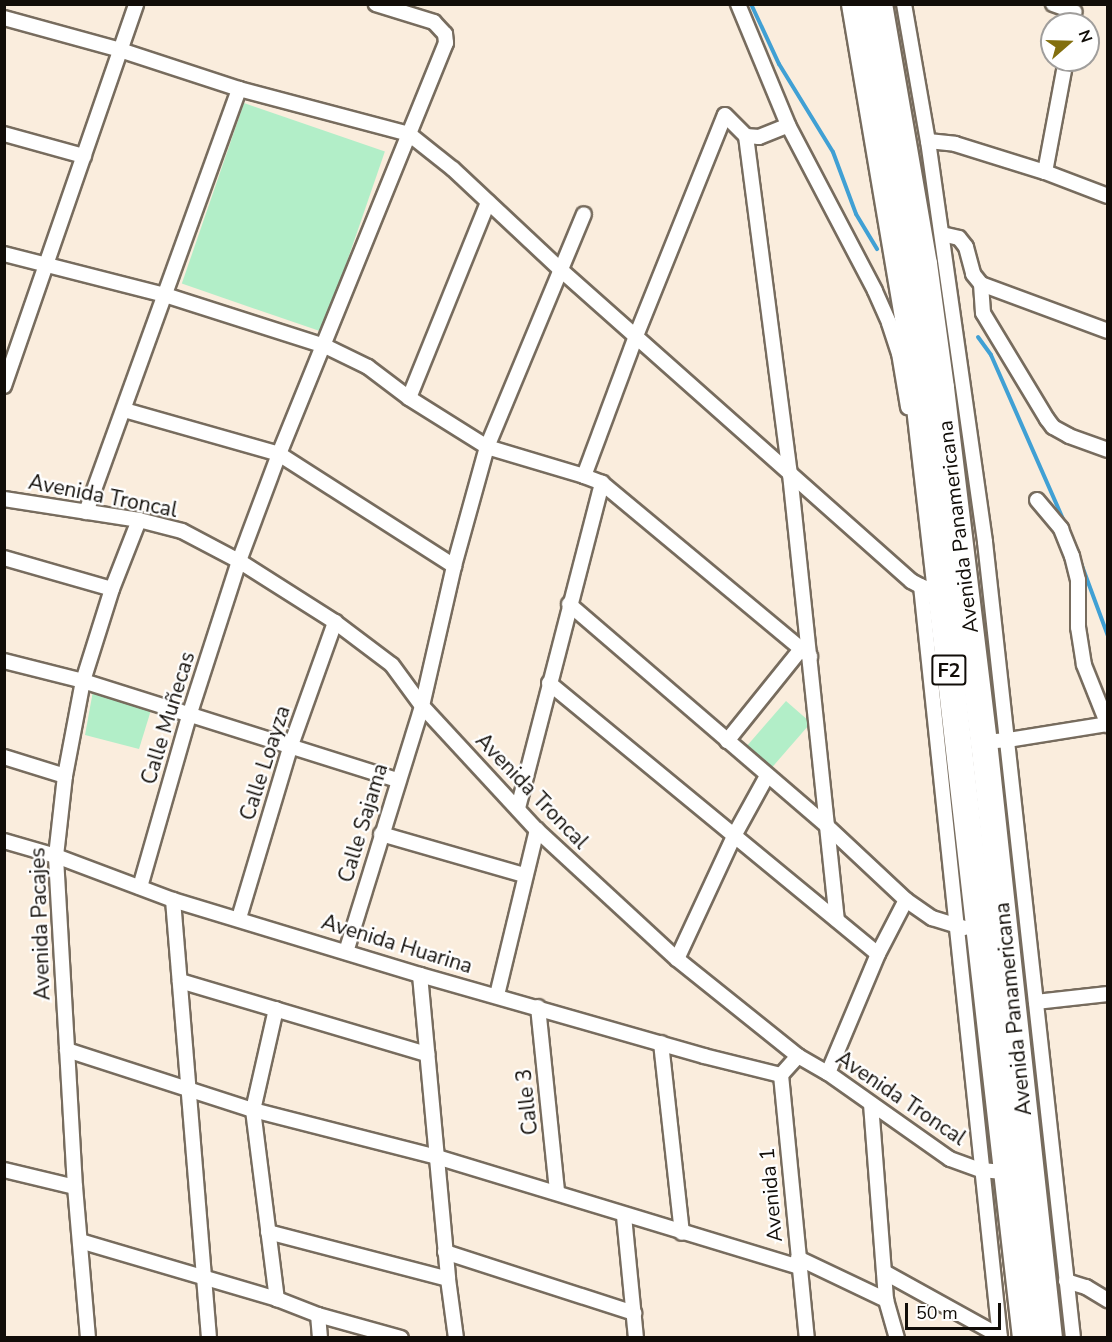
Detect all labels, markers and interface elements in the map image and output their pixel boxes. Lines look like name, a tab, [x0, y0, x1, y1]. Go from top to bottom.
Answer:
north arrow	[1040, 12, 1100, 72]
text: N	[1073, 27, 1097, 46]
street label: Avenida Panamericana	[932, 419, 984, 635]
street label: Avenida Troncal	[26, 469, 180, 523]
street label: Calle Muñecas	[136, 649, 200, 787]
road number: F2	[931, 653, 967, 687]
street label: Calle Loayza	[235, 702, 295, 824]
street label: Avenida Troncal	[470, 728, 594, 854]
street label: Calle Sajama	[333, 760, 393, 886]
street label: Avenida Pacajes	[25, 847, 55, 1001]
street label: Avenida Panamericana	[989, 901, 1037, 1117]
street label: Avenida Huarina	[318, 909, 476, 979]
street label: Avenida Troncal	[831, 1045, 971, 1151]
street label: Calle 3	[511, 1068, 543, 1136]
street label: Avenida 1	[754, 1147, 788, 1243]
scale bar	[908, 1291, 1004, 1329]
text: 50 m	[916, 1301, 958, 1325]

